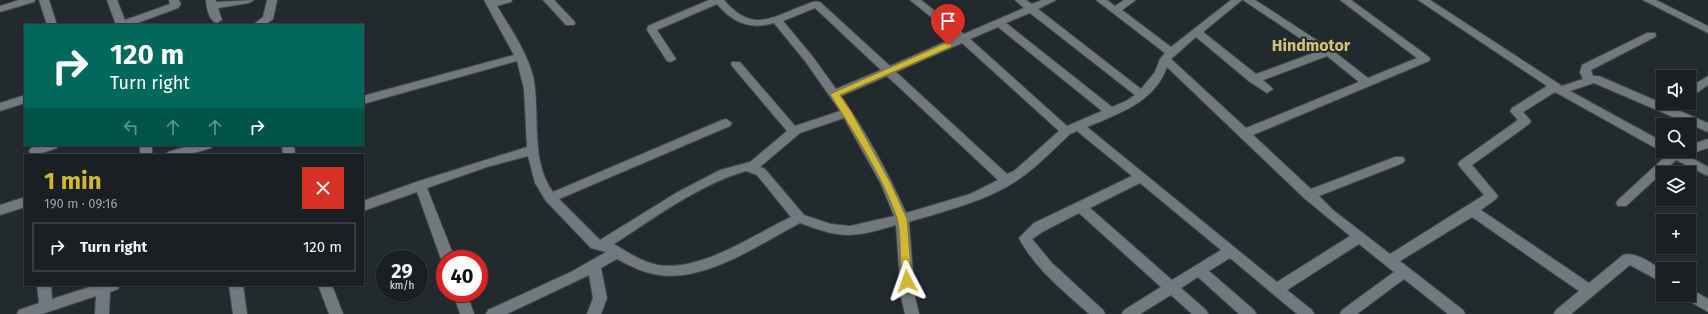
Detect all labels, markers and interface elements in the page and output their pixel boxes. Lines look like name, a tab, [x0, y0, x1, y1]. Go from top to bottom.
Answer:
pin	[931, 4, 965, 45]
icon: arrive	[937, 10, 959, 32]
district label: Hindmotor	[1272, 36, 1351, 55]
text: 120 m	[110, 38, 184, 71]
icon: right	[44, 40, 96, 92]
map controls	[1656, 70, 1696, 302]
button: sound	[1656, 70, 1696, 110]
text: Turn right	[110, 72, 190, 94]
icon: left	[120, 116, 142, 138]
icon: ahead	[162, 116, 184, 138]
icon: ahead	[204, 116, 226, 138]
icon: right	[246, 116, 268, 138]
button: search	[1656, 118, 1696, 158]
button: layers	[1656, 166, 1696, 206]
text: 1 min	[44, 167, 102, 195]
button: close	[302, 167, 344, 209]
text: 190 m · 09:16	[44, 196, 117, 211]
button: +	[1656, 214, 1696, 254]
icon: right	[46, 236, 68, 258]
text: Turn right	[80, 238, 147, 256]
text: 120 m	[303, 238, 342, 256]
speed limit sign: 40	[436, 250, 488, 302]
text: 29	[391, 259, 413, 283]
position arrow	[886, 260, 928, 302]
button: −	[1656, 262, 1696, 302]
text: km/h	[390, 280, 414, 292]

